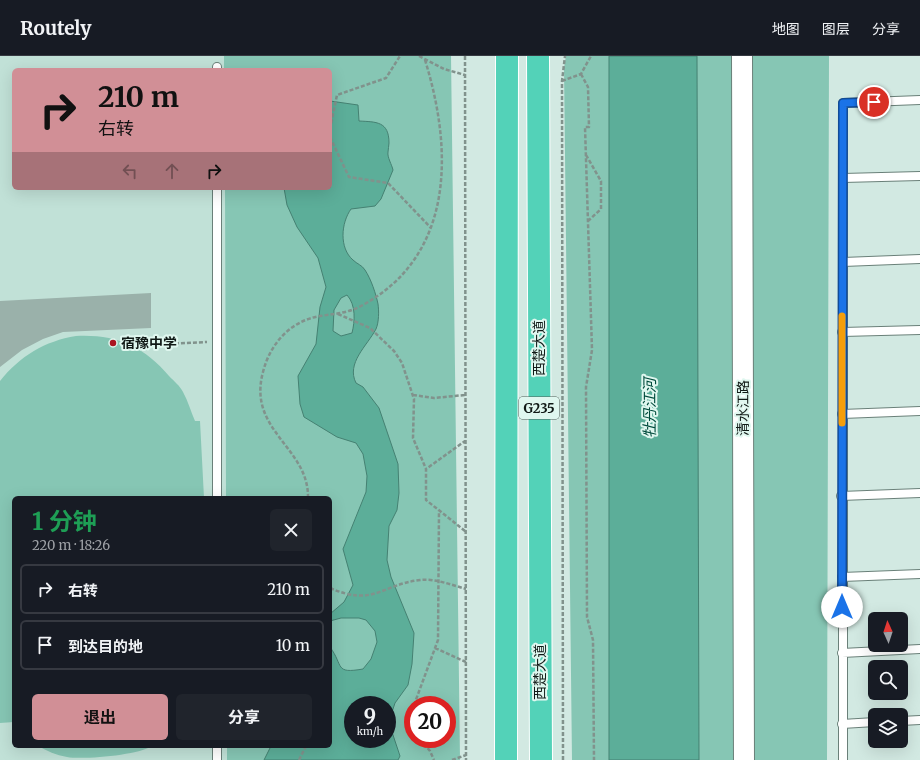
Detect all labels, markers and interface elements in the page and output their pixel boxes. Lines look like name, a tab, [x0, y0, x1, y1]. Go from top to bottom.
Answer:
text: Routely	[20, 16, 92, 40]
text: 地图	[772, 20, 800, 38]
text: 图层	[822, 20, 850, 38]
text: 分享	[872, 20, 900, 38]
text: 210 m	[98, 79, 179, 115]
icon: right	[32, 84, 84, 136]
pin	[857, 85, 891, 119]
icon: arrive	[863, 91, 885, 113]
text: 右转	[98, 117, 134, 140]
icon: left	[119, 160, 141, 182]
icon: ahead	[161, 160, 183, 182]
icon: right	[203, 160, 225, 182]
street label: 西楚大道	[530, 320, 548, 376]
place label: 宿豫中学	[121, 334, 177, 352]
marker: 宿豫中学	[108, 338, 118, 348]
water label: 牡丹江河	[640, 375, 659, 438]
street label: 清水江路	[734, 380, 752, 436]
road number: G235	[519, 397, 559, 419]
text: 1 分钟	[32, 506, 97, 537]
button: close	[270, 509, 312, 551]
text: 220 m · 18:26	[32, 537, 110, 554]
icon: right	[34, 578, 56, 600]
text: 210 m	[267, 580, 310, 599]
text: 右转	[68, 581, 98, 600]
position arrow	[821, 586, 863, 628]
north arrow	[868, 612, 908, 652]
map controls	[868, 612, 908, 748]
icon: arrive	[34, 634, 56, 656]
text: 10 m	[276, 636, 310, 655]
text: 到达目的地	[68, 637, 143, 656]
street label: 西楚大道	[531, 644, 549, 700]
button: search	[868, 660, 908, 700]
button: 退出	[32, 694, 168, 740]
button: 分享	[176, 694, 312, 740]
speed limit sign: 20	[404, 696, 456, 748]
text: 9	[364, 704, 376, 729]
button: layers	[868, 708, 908, 748]
text: km/h	[357, 725, 383, 738]

